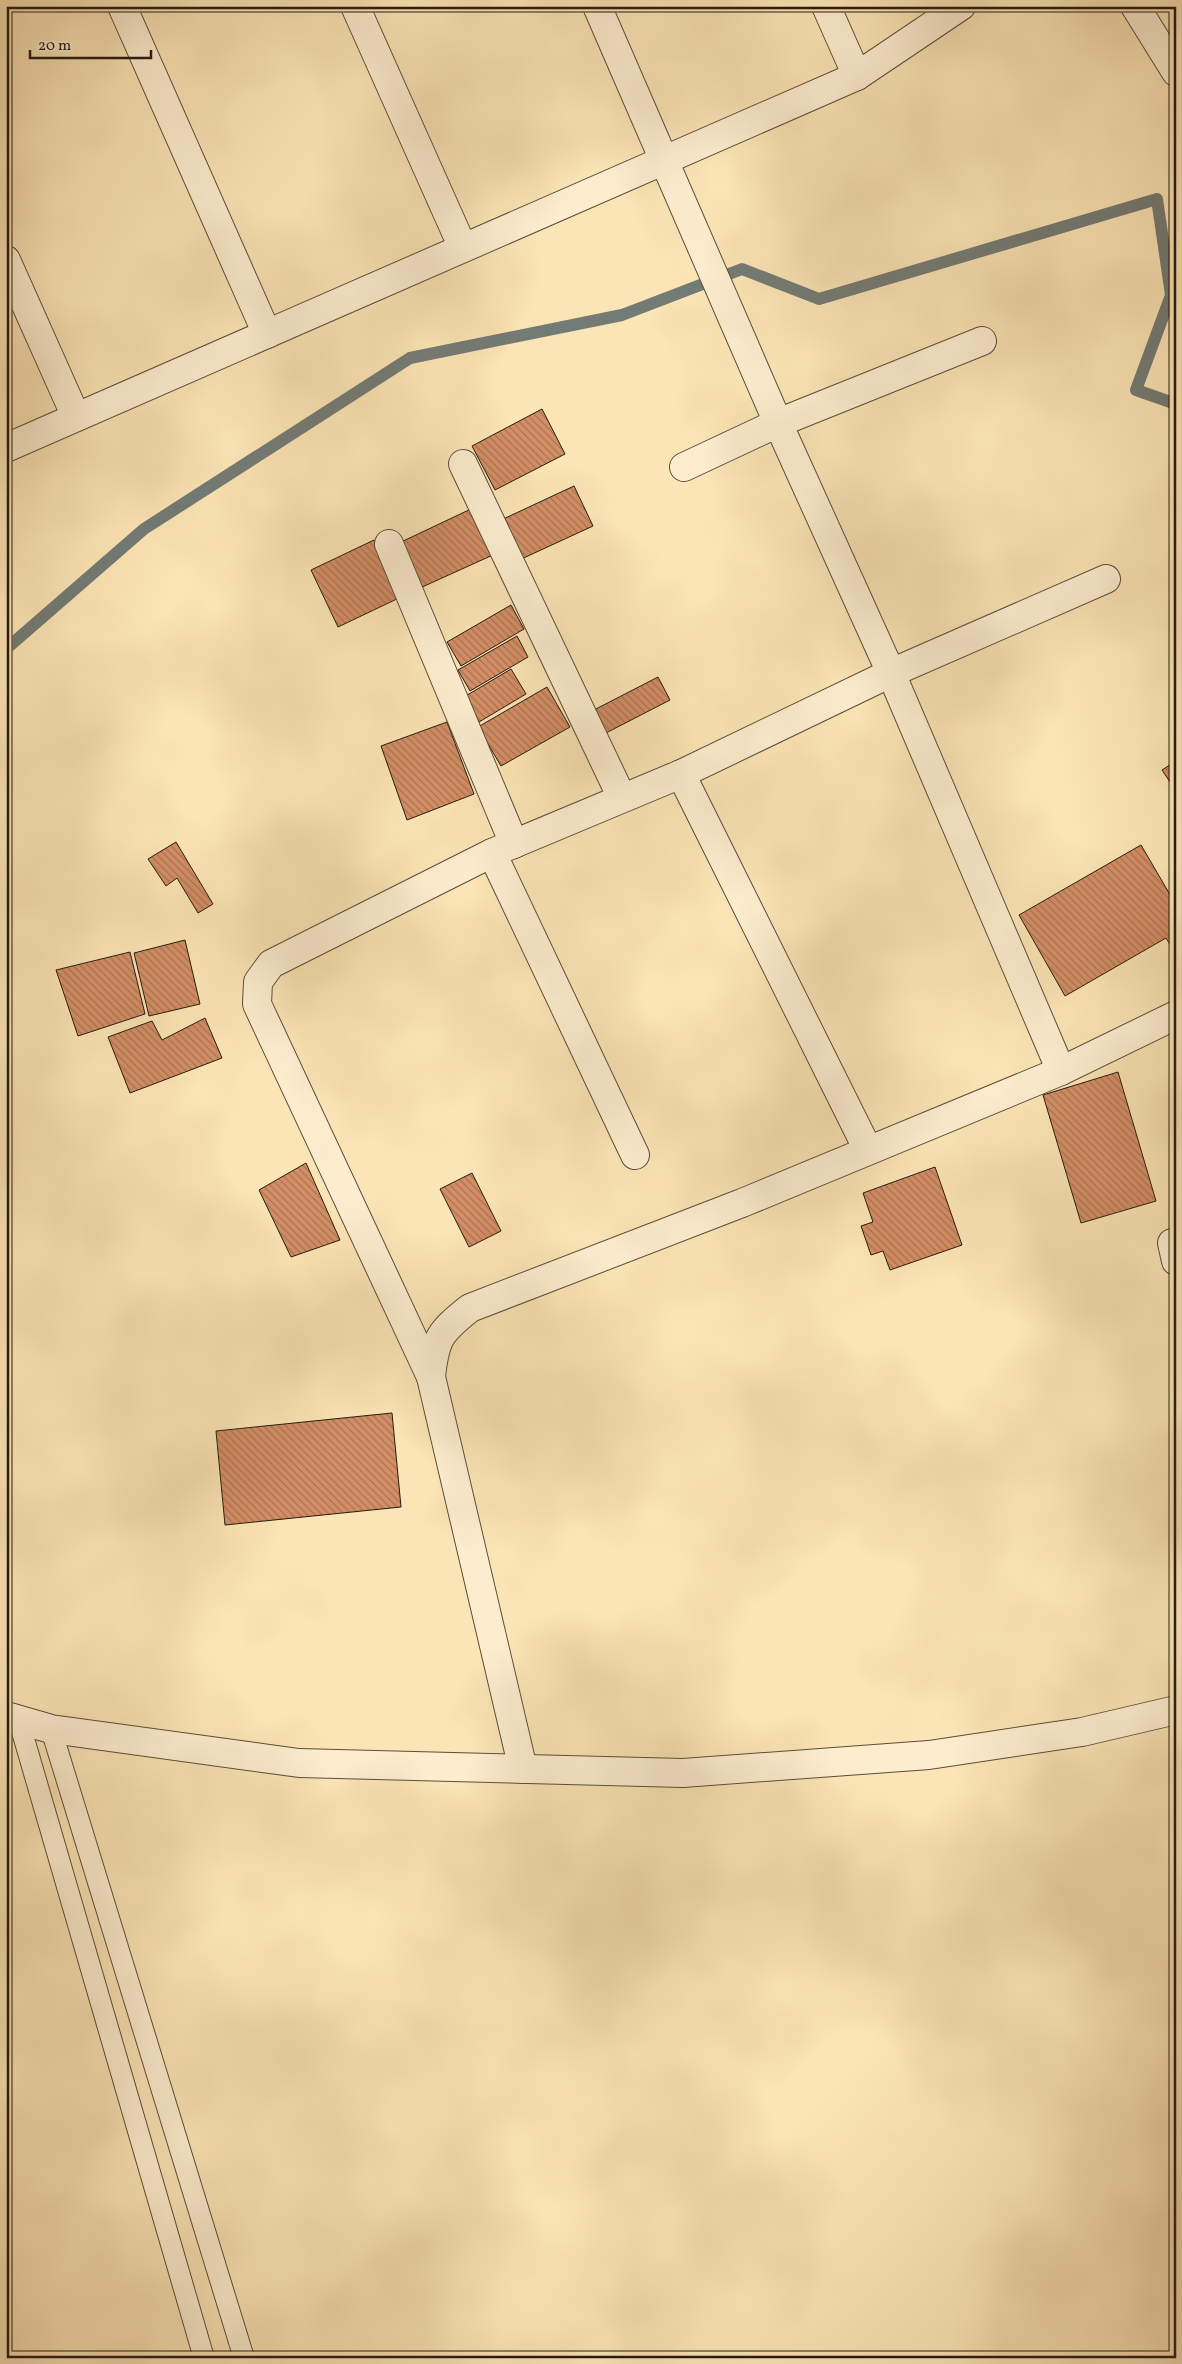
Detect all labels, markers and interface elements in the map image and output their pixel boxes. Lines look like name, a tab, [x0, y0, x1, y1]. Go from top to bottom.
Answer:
scale bar	[30, 28, 151, 60]
text: 20 m	[38, 36, 71, 57]

